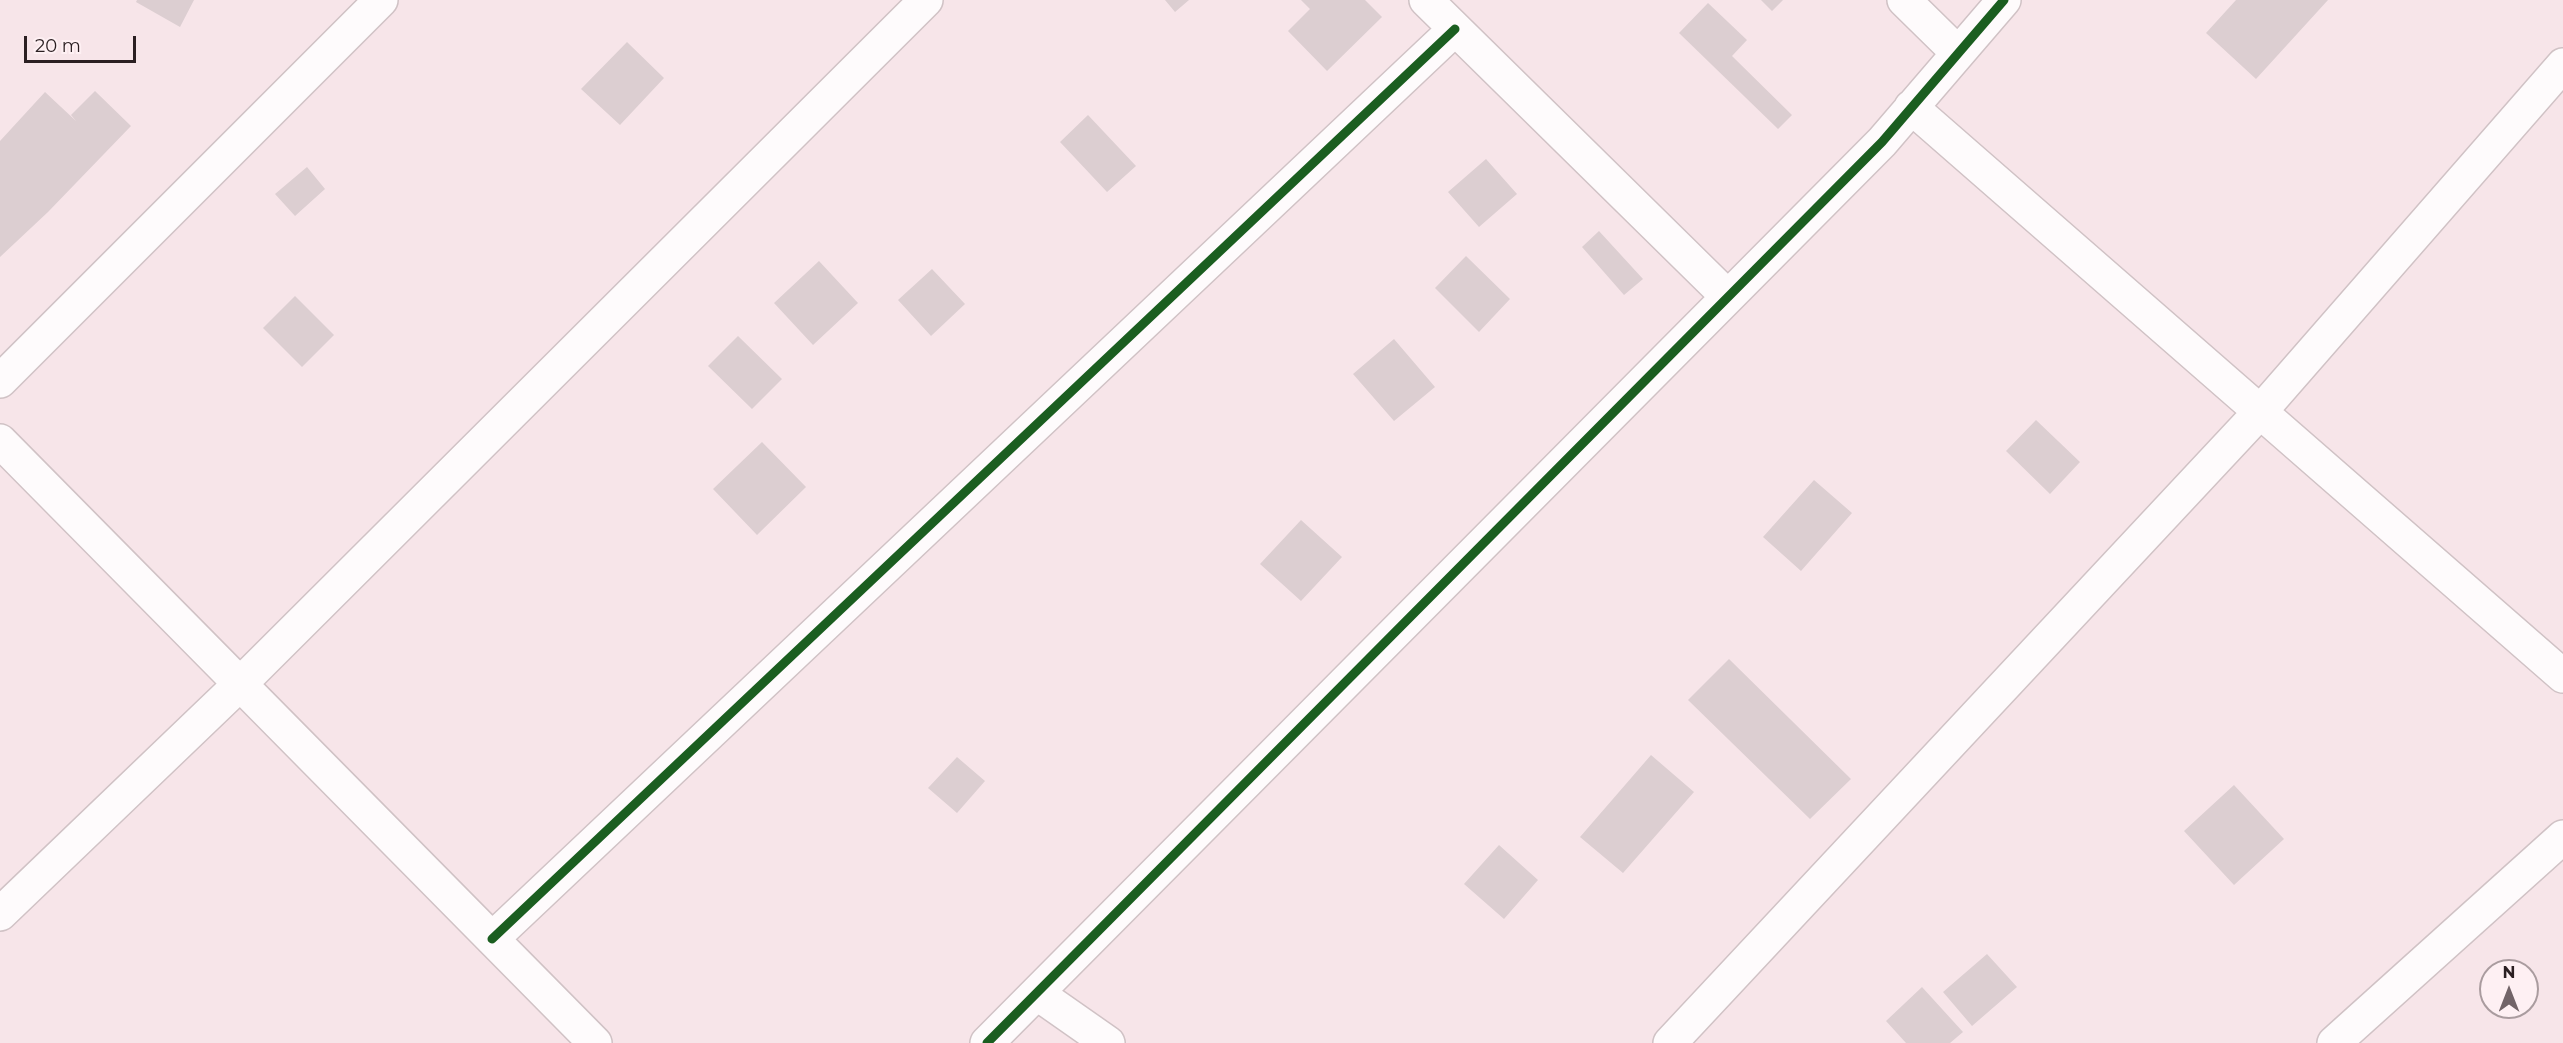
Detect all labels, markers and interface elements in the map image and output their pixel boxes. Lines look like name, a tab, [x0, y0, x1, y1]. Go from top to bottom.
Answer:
scale bar	[27, 24, 140, 62]
text: 20 m	[35, 35, 81, 57]
north arrow	[2479, 959, 2539, 1019]
text: N	[2503, 963, 2515, 982]

